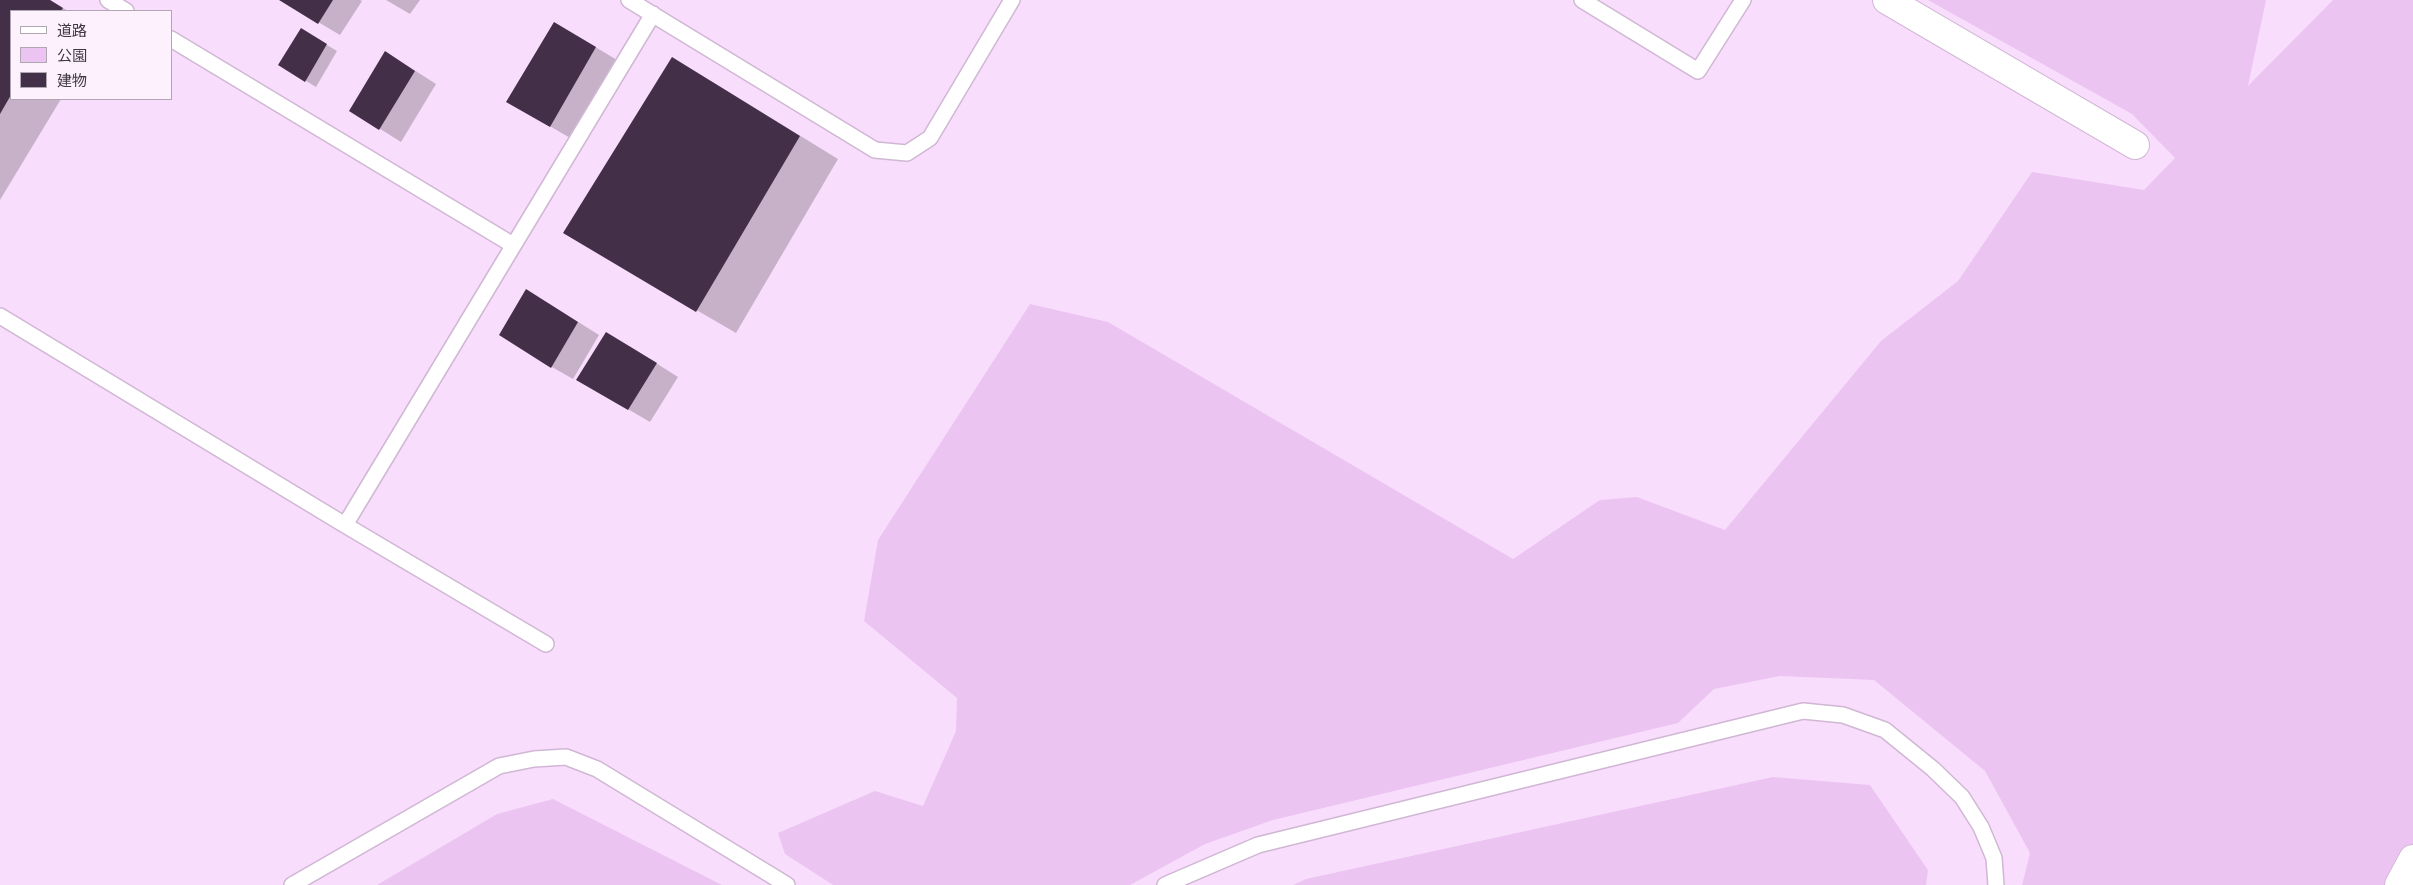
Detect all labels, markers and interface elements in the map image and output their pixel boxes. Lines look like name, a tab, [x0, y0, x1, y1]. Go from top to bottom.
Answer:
legend	[10, 10, 172, 100]
text: 道路	[57, 22, 87, 40]
text: 公園	[57, 47, 87, 65]
text: 建物	[57, 72, 87, 90]

